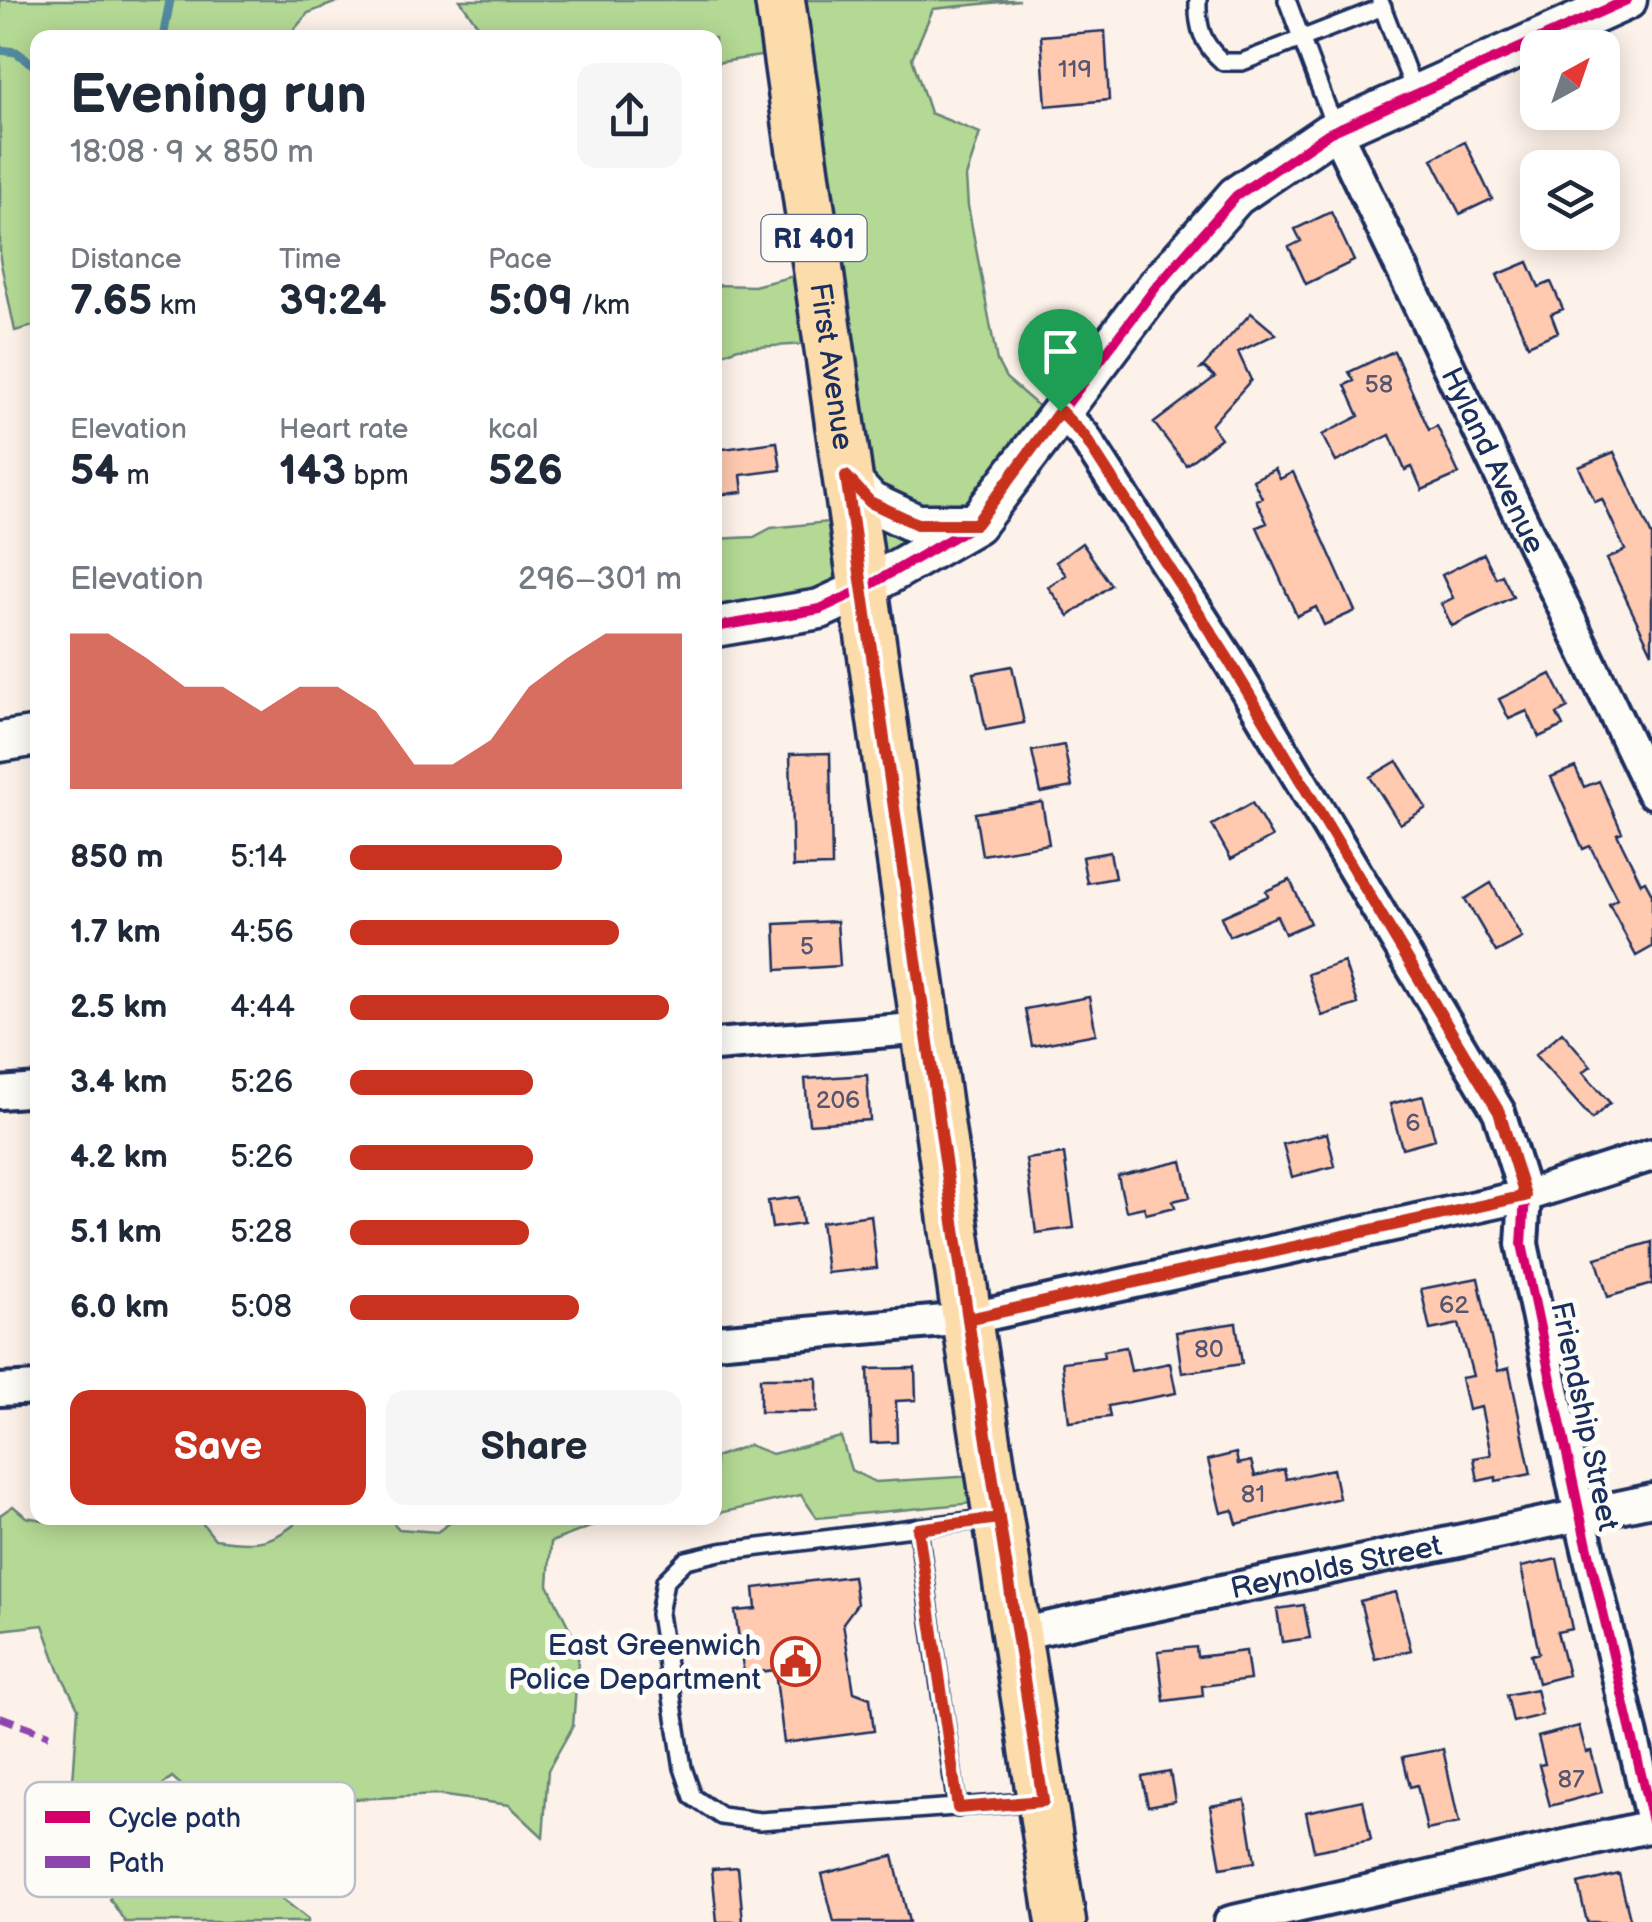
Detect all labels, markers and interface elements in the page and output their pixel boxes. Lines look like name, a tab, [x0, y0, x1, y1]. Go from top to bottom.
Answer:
north arrow	[1520, 30, 1620, 130]
map controls	[1520, 30, 1620, 250]
house number: 119	[1058, 54, 1092, 85]
text: Evening run	[70, 62, 367, 129]
button: share	[577, 63, 682, 168]
text: 18:08 · 9 × 850 m	[70, 133, 314, 172]
button: layers	[1520, 150, 1620, 250]
road number: RI 401	[762, 215, 866, 261]
text: Distance	[70, 243, 182, 276]
text: Time	[279, 243, 341, 276]
text: Pace	[488, 243, 552, 276]
text: 7.65	[70, 276, 152, 327]
text: 39:24	[279, 276, 386, 327]
text: 5:09	[488, 276, 573, 327]
street label: First Avenue	[801, 280, 861, 453]
text: km	[152, 289, 197, 322]
text: /km	[573, 289, 630, 322]
pin	[1018, 309, 1103, 412]
icon: arrive	[1033, 324, 1088, 379]
street label: Hyland Avenue	[1433, 362, 1552, 560]
house number: 58	[1365, 369, 1393, 400]
text: Elevation	[70, 413, 187, 446]
text: Heart rate	[279, 413, 408, 446]
text: kcal	[488, 413, 538, 446]
text: 54	[70, 446, 119, 497]
text: 143	[279, 446, 346, 497]
text: 526	[488, 446, 563, 497]
text: m	[119, 459, 150, 492]
text: bpm	[346, 459, 409, 492]
text: Elevation	[70, 560, 203, 599]
text: 296–301 m	[518, 560, 682, 599]
text: 850 m	[70, 838, 164, 877]
text: 5:14	[230, 838, 287, 877]
text: 1.7 km	[70, 913, 161, 952]
text: 4:56	[230, 913, 294, 952]
house number: 5	[800, 931, 814, 962]
text: 2.5 km	[70, 988, 167, 1027]
text: 4:44	[230, 988, 295, 1027]
text: 3.4 km	[70, 1063, 167, 1102]
text: 5:26	[230, 1063, 293, 1102]
house number: 206	[816, 1085, 860, 1116]
house number: 6	[1405, 1108, 1421, 1139]
text: 4.2 km	[70, 1138, 168, 1177]
text: 5:26	[230, 1138, 293, 1177]
text: 5.1 km	[70, 1213, 162, 1252]
text: 5:28	[230, 1213, 292, 1252]
text: 6.0 km	[70, 1288, 169, 1327]
text: 5:08	[230, 1288, 292, 1327]
house number: 62	[1439, 1290, 1469, 1321]
street label: Friendship Street	[1542, 1298, 1626, 1534]
house number: 80	[1194, 1334, 1224, 1365]
button: Save	[70, 1390, 366, 1505]
button: Share	[386, 1390, 682, 1505]
house number: 81	[1241, 1479, 1265, 1510]
street label: Reynolds Street	[1227, 1528, 1445, 1608]
place label: East Greenwich Police Department	[508, 1628, 761, 1698]
public building icon: East Greenwich Police Department	[770, 1636, 822, 1688]
house number: 87	[1558, 1764, 1585, 1795]
legend	[25, 1782, 355, 1897]
text: Cycle path	[108, 1802, 241, 1835]
text: Path	[108, 1847, 164, 1880]

